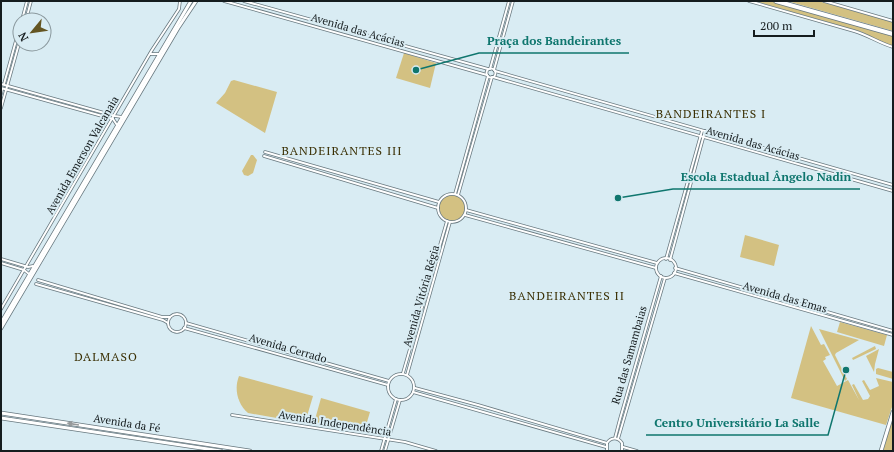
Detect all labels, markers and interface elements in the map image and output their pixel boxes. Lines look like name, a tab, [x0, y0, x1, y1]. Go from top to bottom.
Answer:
street label: Avenida das Acácias	[309, 10, 407, 50]
north arrow	[12, 12, 52, 52]
scale bar	[754, 12, 814, 38]
text: 200 m	[760, 18, 793, 33]
text: N	[15, 29, 31, 44]
callout: Praça dos Bandeirantes	[479, 29, 629, 53]
text: Praça dos Bandeirantes	[487, 33, 622, 48]
street label: Avenida Emerson Valcanaia	[42, 93, 122, 217]
district label: BANDEIRANTES I	[656, 106, 766, 121]
street label: Avenida das Acácias	[704, 123, 802, 163]
district label: BANDEIRANTES III	[281, 143, 403, 158]
callout: Escola Estadual Ângelo Nadin	[673, 165, 860, 189]
text: Escola Estadual Ângelo Nadin	[681, 169, 852, 184]
street label: Avenida Vitória Régia	[400, 243, 442, 349]
street label: Avenida das Emas	[741, 278, 829, 316]
district label: BANDEIRANTES II	[509, 288, 625, 303]
street label: Rua das Samambaias	[608, 304, 650, 406]
street label: Avenida Cerrado	[247, 330, 329, 366]
district label: DALMASO	[74, 349, 138, 364]
street label: Avenida Independência	[277, 407, 393, 439]
street label: Avenida da Fé	[92, 411, 162, 435]
callout: Centro Universitário La Salle	[646, 411, 828, 435]
text: Centro Universitário La Salle	[654, 415, 820, 430]
one-way arrow	[67, 421, 79, 427]

